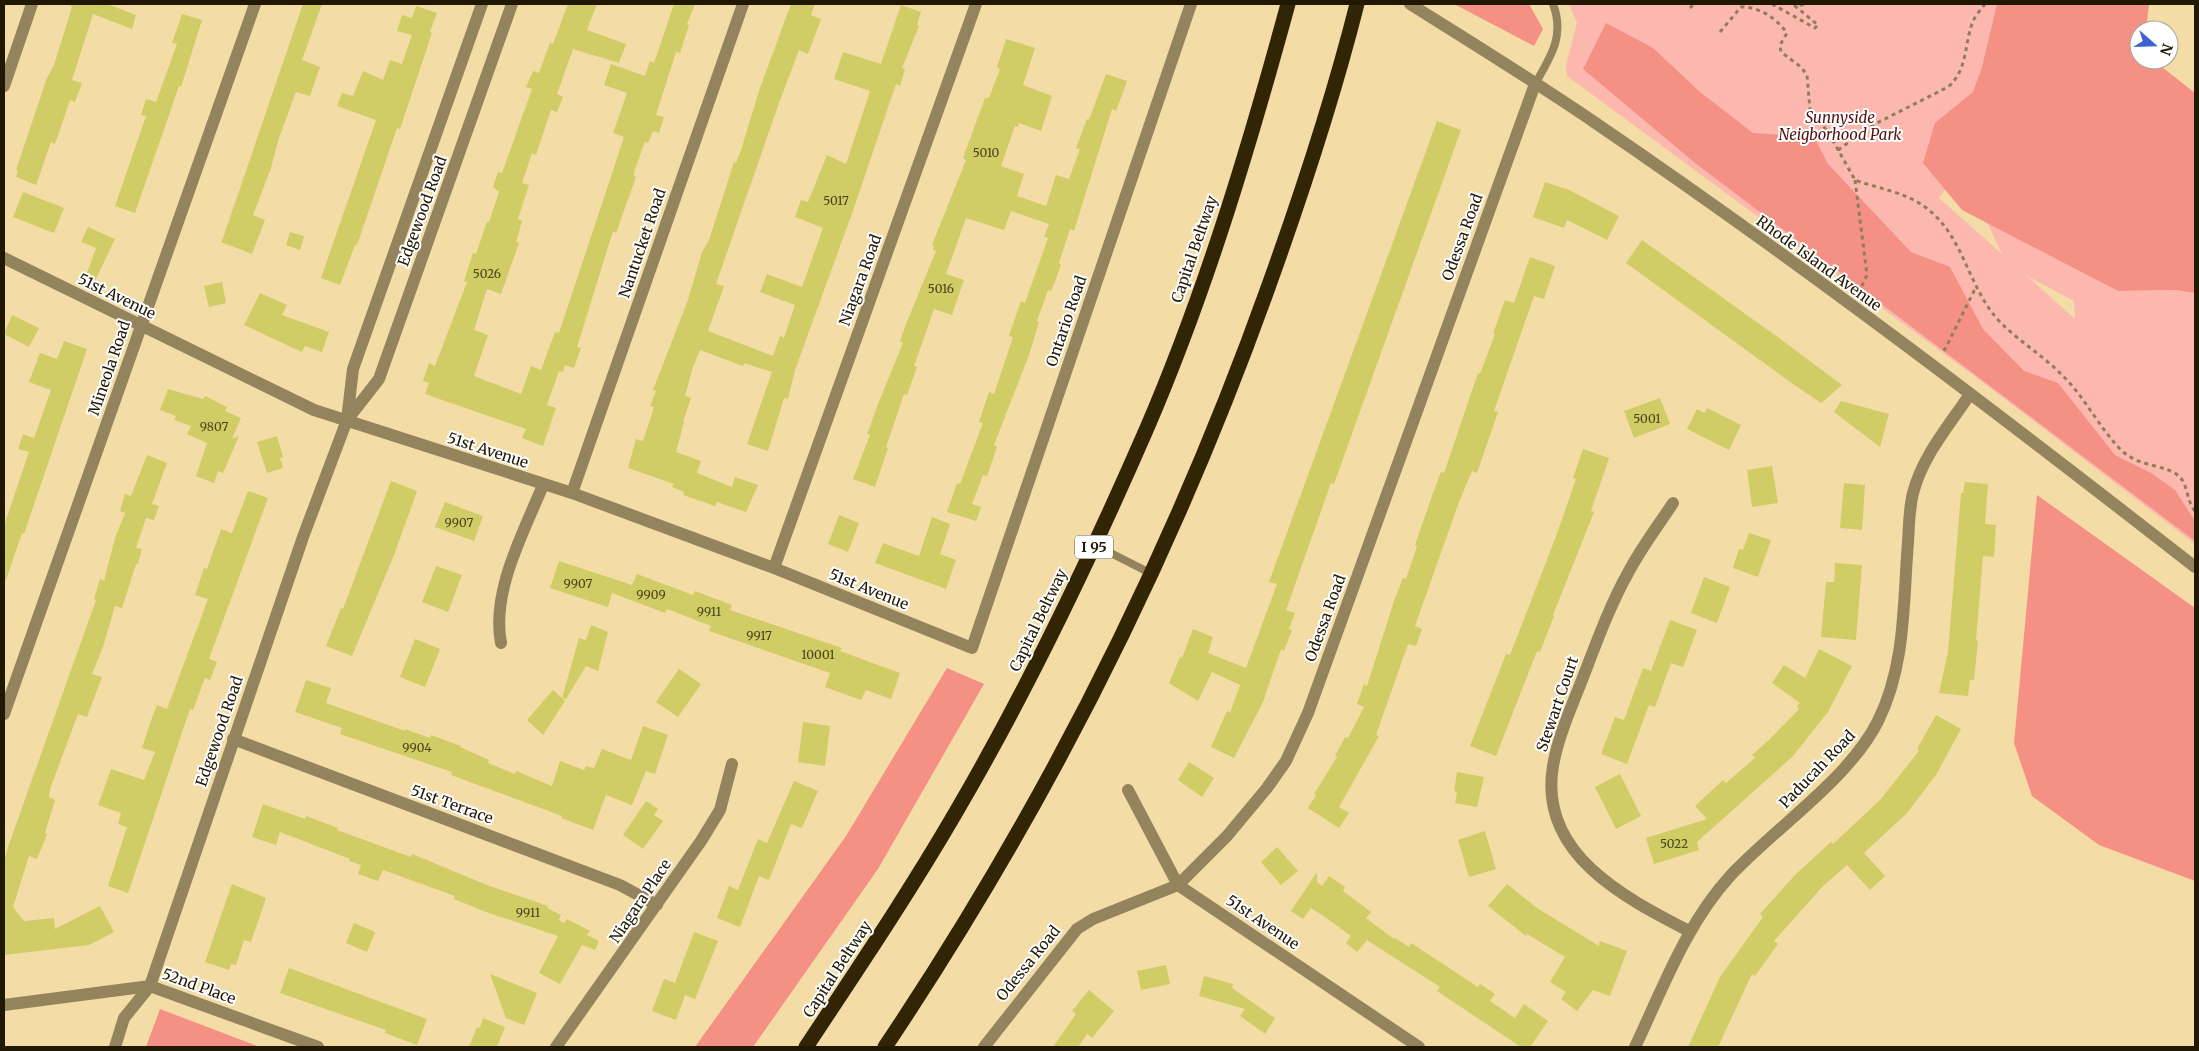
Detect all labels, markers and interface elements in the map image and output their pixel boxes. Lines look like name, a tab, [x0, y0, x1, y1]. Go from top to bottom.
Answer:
north arrow	[2129, 20, 2179, 70]
text: N	[2156, 41, 2177, 58]
park label: Sunnyside Neigborhood Park	[1779, 108, 1902, 144]
house number: 5010	[973, 145, 1000, 160]
street label: Edgewood Road	[393, 153, 451, 269]
street label: Nantucket Road	[614, 186, 670, 300]
street label: Odessa Road	[1437, 191, 1487, 283]
house number: 5017	[823, 193, 849, 208]
street label: Capital Beltway	[1167, 193, 1221, 305]
street label: Rhode Island Avenue	[1753, 211, 1886, 315]
street label: Niagara Road	[835, 232, 885, 328]
house number: 5026	[473, 266, 501, 281]
street label: 51st Avenue	[75, 269, 159, 323]
street label: Ontario Road	[1042, 273, 1090, 369]
house number: 5016	[928, 281, 954, 296]
street label: Mineola Road	[84, 318, 134, 418]
house number: 5001	[1633, 411, 1661, 426]
house number: 9807	[200, 419, 228, 434]
street label: 51st Avenue	[445, 428, 531, 472]
house number: 9907	[445, 515, 474, 530]
road number: I 95	[1075, 536, 1113, 558]
street label: 51st Avenue	[826, 564, 912, 614]
street label: Capital Beltway	[1005, 565, 1071, 674]
street label: Odessa Road	[1300, 572, 1350, 664]
house number: 9907	[564, 576, 593, 591]
house number: 9909	[636, 587, 666, 602]
house number: 9911	[697, 604, 722, 619]
house number: 9917	[746, 628, 772, 643]
house number: 10001	[801, 647, 835, 662]
street label: Stewart Court	[1532, 654, 1582, 754]
street label: Edgewood Road	[191, 673, 247, 789]
street label: Paducah Road	[1775, 726, 1859, 812]
house number: 9904	[402, 740, 432, 755]
street label: 51st Terrace	[408, 780, 496, 828]
house number: 5022	[1660, 836, 1688, 851]
street label: Niagara Place	[605, 855, 675, 947]
street label: 51st Avenue	[1223, 891, 1303, 953]
house number: 9911	[516, 905, 541, 920]
street label: Capital Beltway	[799, 917, 876, 1021]
street label: Odessa Road	[992, 922, 1064, 1004]
street label: 52nd Place	[160, 964, 239, 1008]

